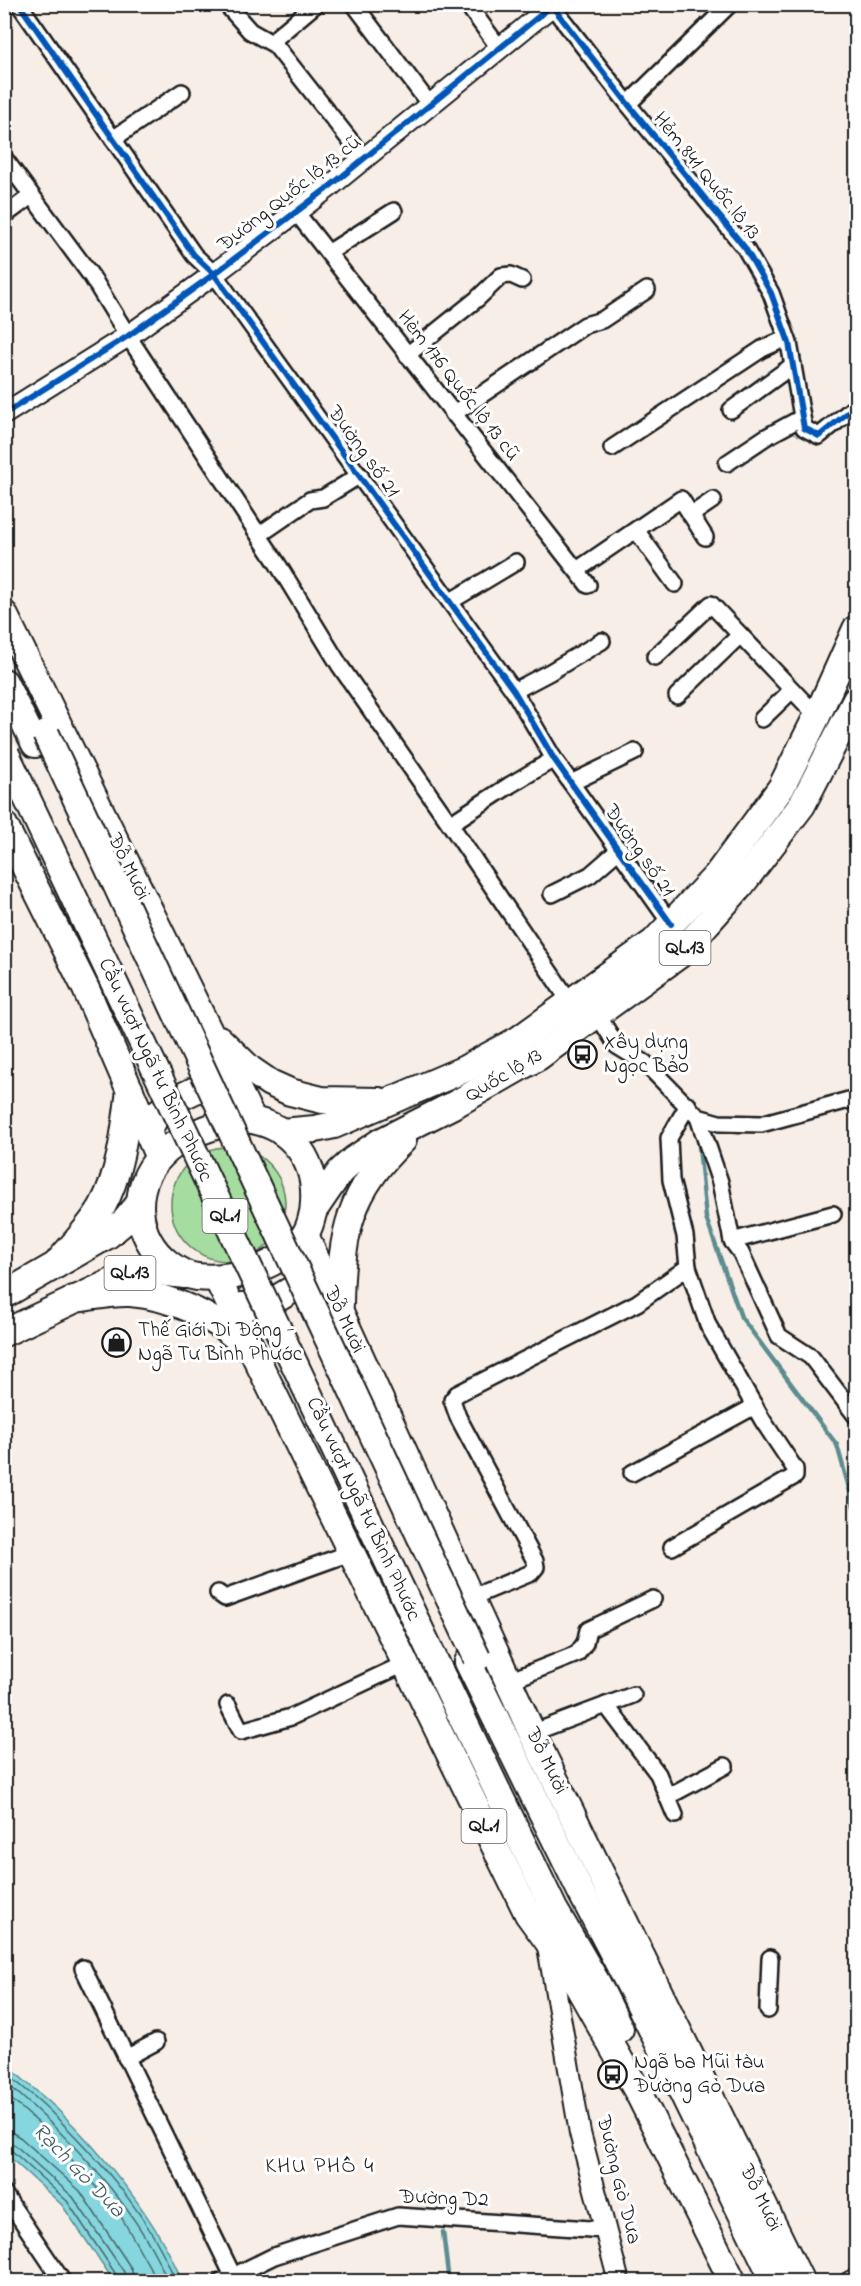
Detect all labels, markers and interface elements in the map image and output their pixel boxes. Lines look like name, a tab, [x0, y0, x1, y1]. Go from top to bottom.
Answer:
street label: Hẻm 841 Quốc lộ 13	[645, 106, 767, 246]
street label: Đường Quốc lộ 13 cũ	[211, 128, 370, 262]
street label: Hèm 176 Quốc lộ 13 cũ	[389, 304, 527, 468]
street label: Đường số 21	[317, 399, 407, 506]
street label: Đường số 21	[594, 798, 682, 905]
street label: Đỗ Mười	[99, 828, 157, 905]
road number: QL.13	[660, 931, 710, 965]
street label: Cầu vượt Ngã tư Bình Phước	[88, 953, 220, 1188]
place label: Xây dựng Ngọc Bảo	[604, 1028, 689, 1084]
bus stop icon: Xây dựng Ngọc Bảo	[567, 1039, 599, 1071]
street label: Quốc lộ 13	[460, 1041, 548, 1111]
road number: QL.1	[202, 1199, 248, 1233]
road number: QL.13	[104, 1256, 156, 1290]
street label: Đỗ Mười	[315, 1281, 373, 1359]
place label: Thế Giới Di Động - Ngã Tư Bình Phước	[138, 1316, 303, 1372]
shop icon: Thế Giới Di Động - Ngã Tư Bình Phước	[101, 1327, 133, 1359]
street label: Cầu vượt Ngã tư Bình Phước	[296, 1392, 428, 1627]
street label: Đỗ Mười	[517, 1722, 575, 1799]
road number: QL.1	[462, 1809, 506, 1843]
place label: Ngã ba Mũi tàu Đường Gò Dưa	[633, 2048, 765, 2104]
bus stop icon: Ngã ba Mũi tàu Đường Gò Dưa	[597, 2059, 629, 2091]
street label: Đường Gò Dưa	[585, 2112, 648, 2248]
water label: Rạch Gò Dưa	[24, 2116, 132, 2226]
district label: KHU PHỐ 4	[265, 2151, 375, 2183]
street label: Đỗ Mười	[731, 2159, 789, 2236]
street label: Đường D2	[398, 2182, 489, 2218]

